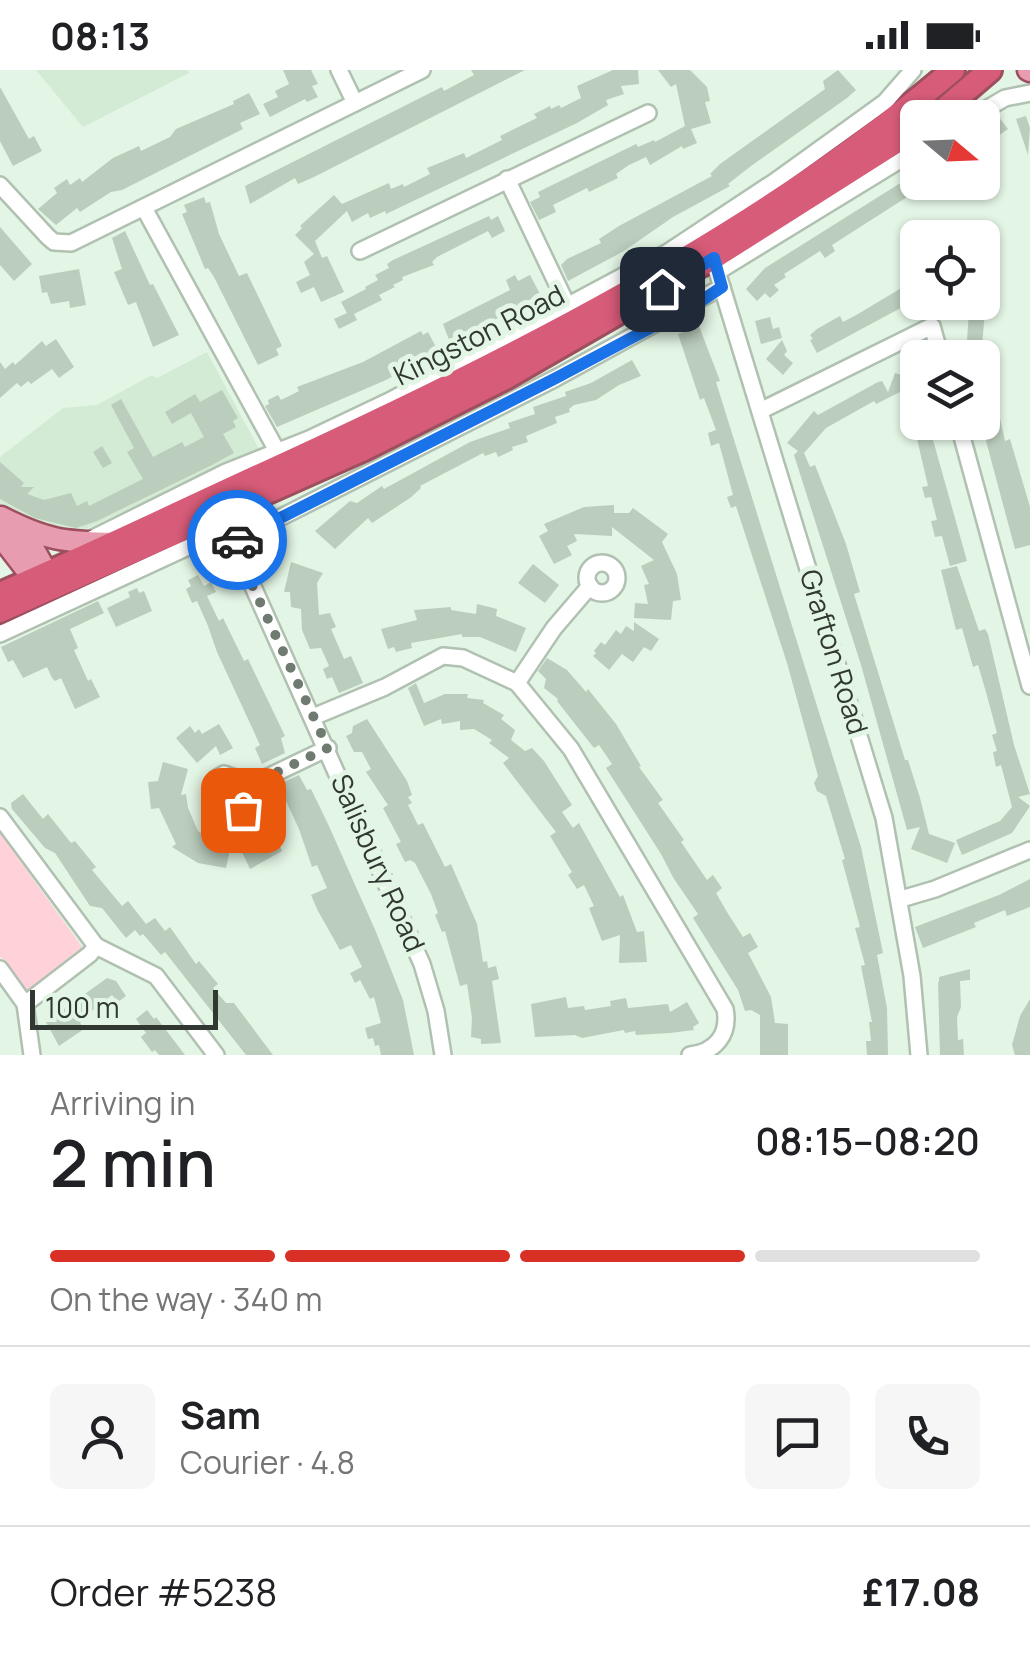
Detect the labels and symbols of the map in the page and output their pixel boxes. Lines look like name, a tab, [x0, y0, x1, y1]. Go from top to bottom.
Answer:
north arrow	[900, 100, 1000, 200]
pin	[620, 247, 705, 332]
street label: Kingston Road	[387, 275, 570, 393]
courier	[187, 490, 287, 590]
street label: Grafton Road	[792, 565, 878, 739]
pin	[201, 768, 286, 853]
street label: Salisbury Road	[323, 768, 435, 957]
scale bar	[30, 985, 218, 1030]

